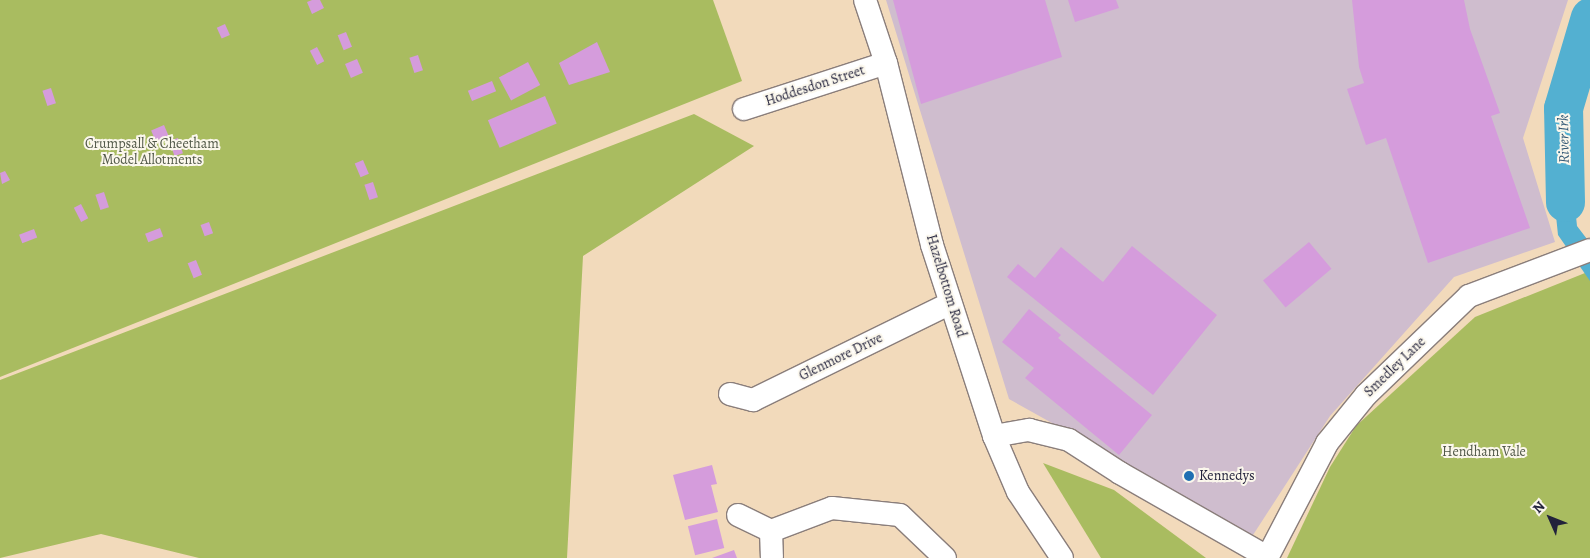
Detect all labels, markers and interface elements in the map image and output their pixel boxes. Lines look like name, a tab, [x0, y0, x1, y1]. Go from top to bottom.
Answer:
street label: Hoddesdon Street	[763, 62, 867, 110]
water label: River Irk	[1555, 115, 1573, 163]
park label: Crumpsall & Cheetham Model Allotments	[85, 136, 219, 168]
street label: Hazelbottom Road	[922, 232, 970, 340]
street label: Glenmore Drive	[796, 330, 886, 384]
street label: Smedley Lane	[1361, 334, 1429, 400]
park label: Hendham Vale	[1442, 444, 1526, 460]
place label: Kennedys	[1199, 468, 1255, 484]
marker: Kennedys	[1183, 470, 1195, 482]
north arrow	[1525, 493, 1575, 543]
text: N	[1528, 497, 1549, 518]

